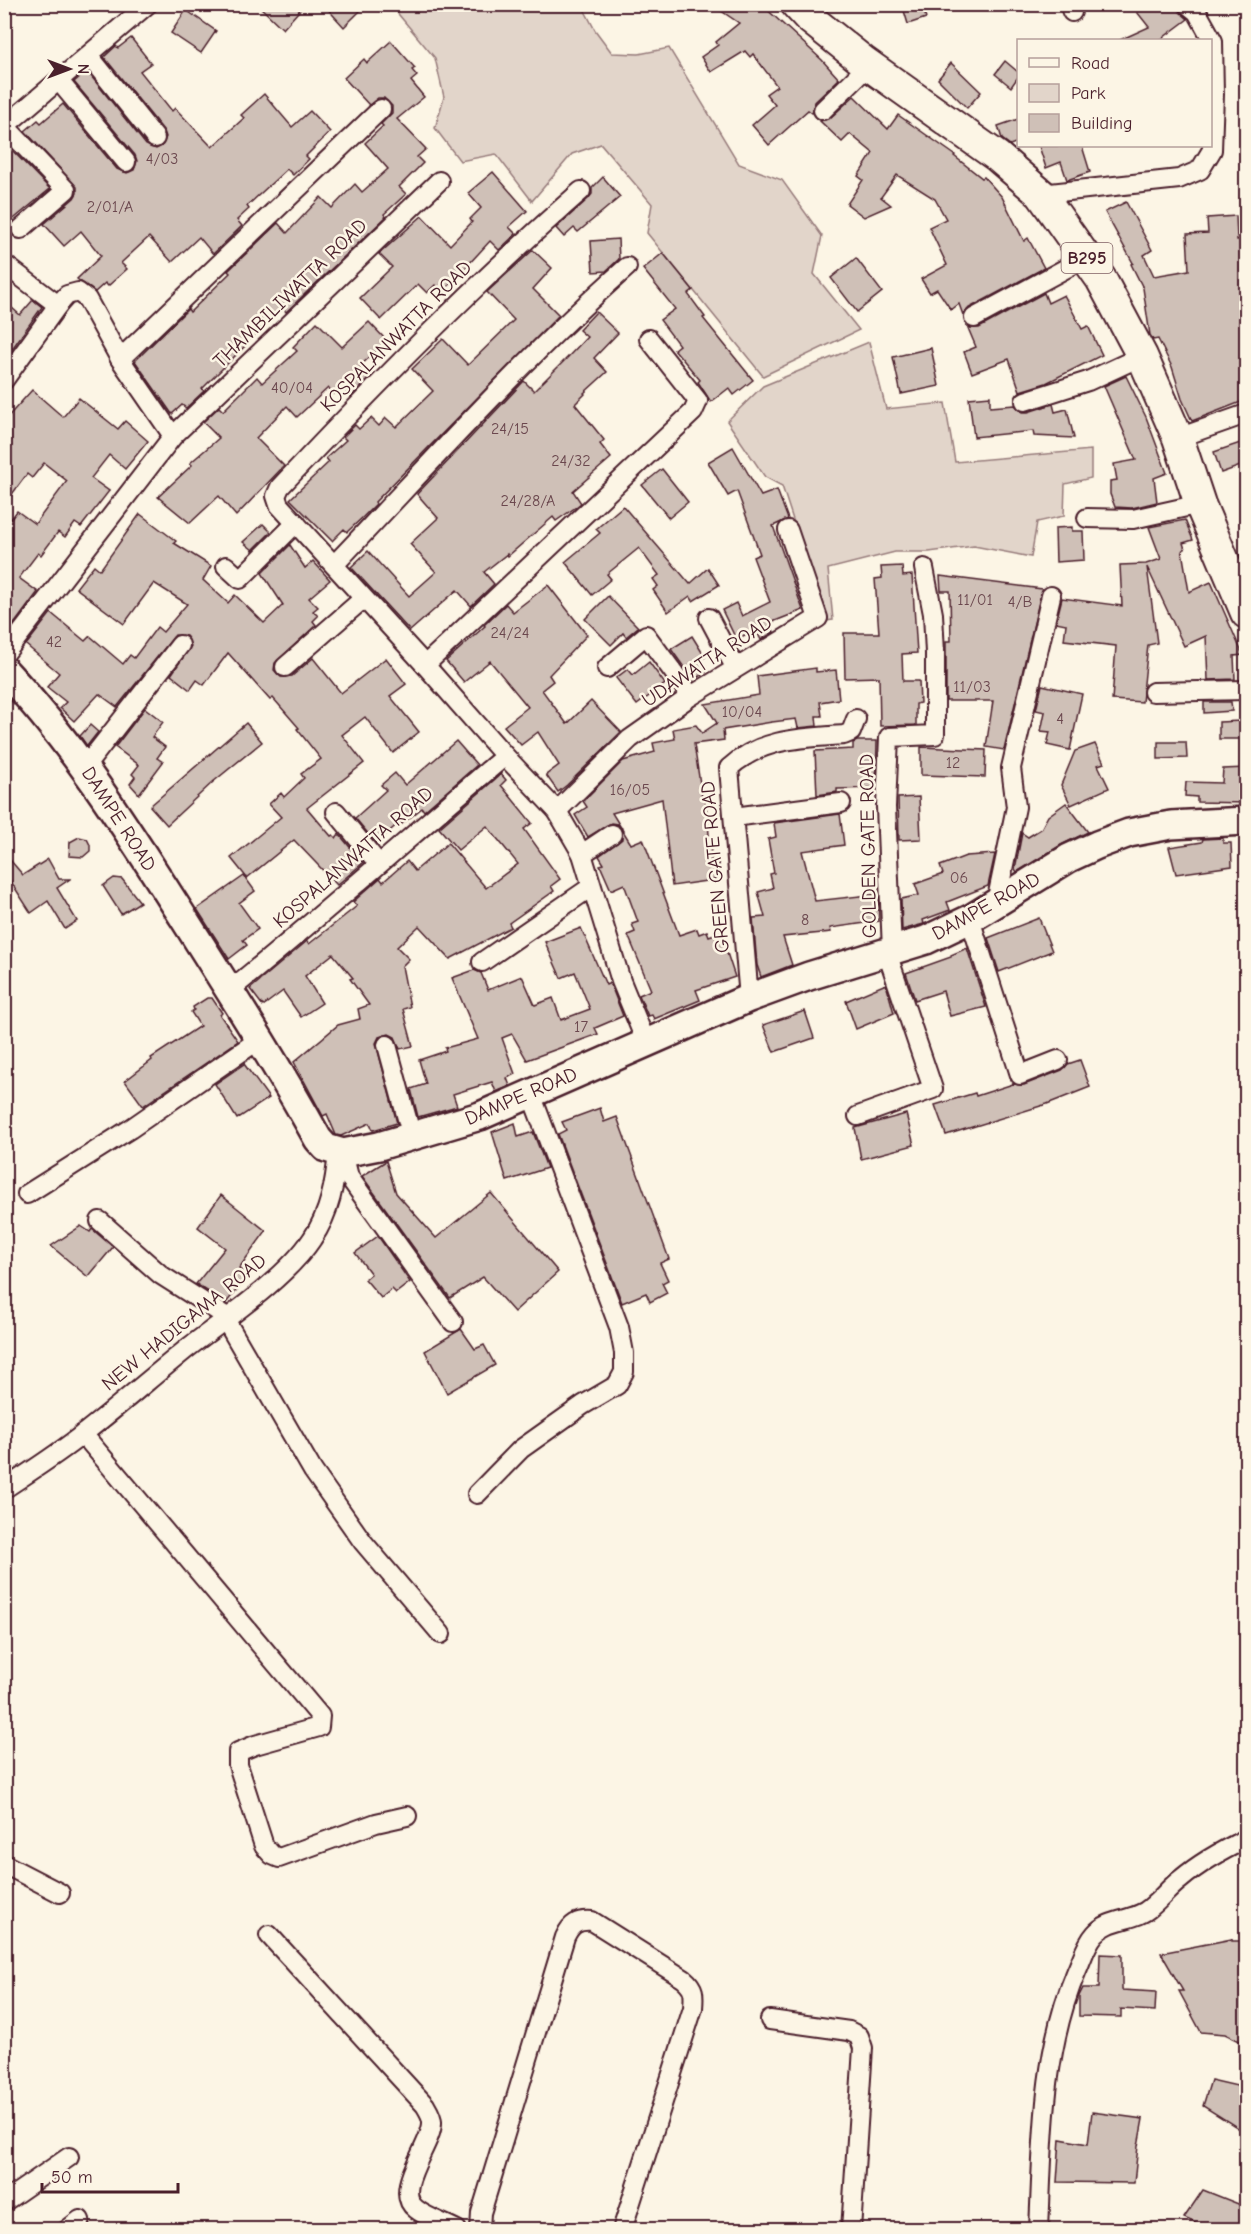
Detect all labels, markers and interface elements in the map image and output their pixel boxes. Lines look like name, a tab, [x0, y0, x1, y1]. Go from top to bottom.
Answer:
north arrow	[39, 39, 99, 99]
legend	[1017, 39, 1212, 147]
text: Road	[1071, 53, 1110, 74]
text: N	[74, 64, 92, 74]
text: Park	[1071, 83, 1106, 104]
text: Building	[1071, 113, 1133, 134]
house number: 4/03	[146, 150, 178, 168]
house number: 2/01/A	[87, 198, 133, 216]
street label: THAMBILIWATTA ROAD	[208, 214, 372, 372]
road number: B295	[1062, 243, 1112, 273]
street label: KOSPALANWATTA ROAD	[316, 256, 476, 416]
house number: 40/04	[271, 379, 313, 397]
house number: 24/15	[491, 420, 529, 438]
house number: 24/32	[551, 452, 591, 470]
house number: 24/28/A	[501, 492, 555, 510]
house number: 11/01	[957, 591, 993, 609]
house number: 4/B	[1008, 593, 1032, 611]
street label: UDAWATTA ROAD	[638, 610, 776, 712]
house number: 24/24	[490, 624, 530, 642]
house number: 42	[46, 633, 62, 651]
house number: 11/03	[953, 678, 991, 696]
house number: 10/04	[722, 703, 762, 721]
house number: 4	[1056, 710, 1064, 728]
street label: GOLDEN GATE ROAD	[855, 754, 881, 938]
house number: 12	[946, 754, 960, 772]
street label: DAMPE ROAD	[77, 762, 161, 876]
street label: GREEN GATE ROAD	[696, 780, 734, 954]
street label: KOSPALANWATTA ROAD	[268, 781, 438, 933]
house number: 16/05	[610, 781, 650, 799]
street label: DAMPE ROAD	[928, 867, 1044, 945]
house number: 06	[950, 869, 968, 887]
house number: 8	[801, 911, 809, 929]
house number: 17	[574, 1018, 588, 1036]
street label: DAMPE ROAD	[461, 1062, 581, 1130]
street label: NEW HADIGAMA ROAD	[97, 1249, 271, 1395]
scale bar	[42, 2156, 178, 2194]
text: 50 m	[51, 2167, 93, 2188]

